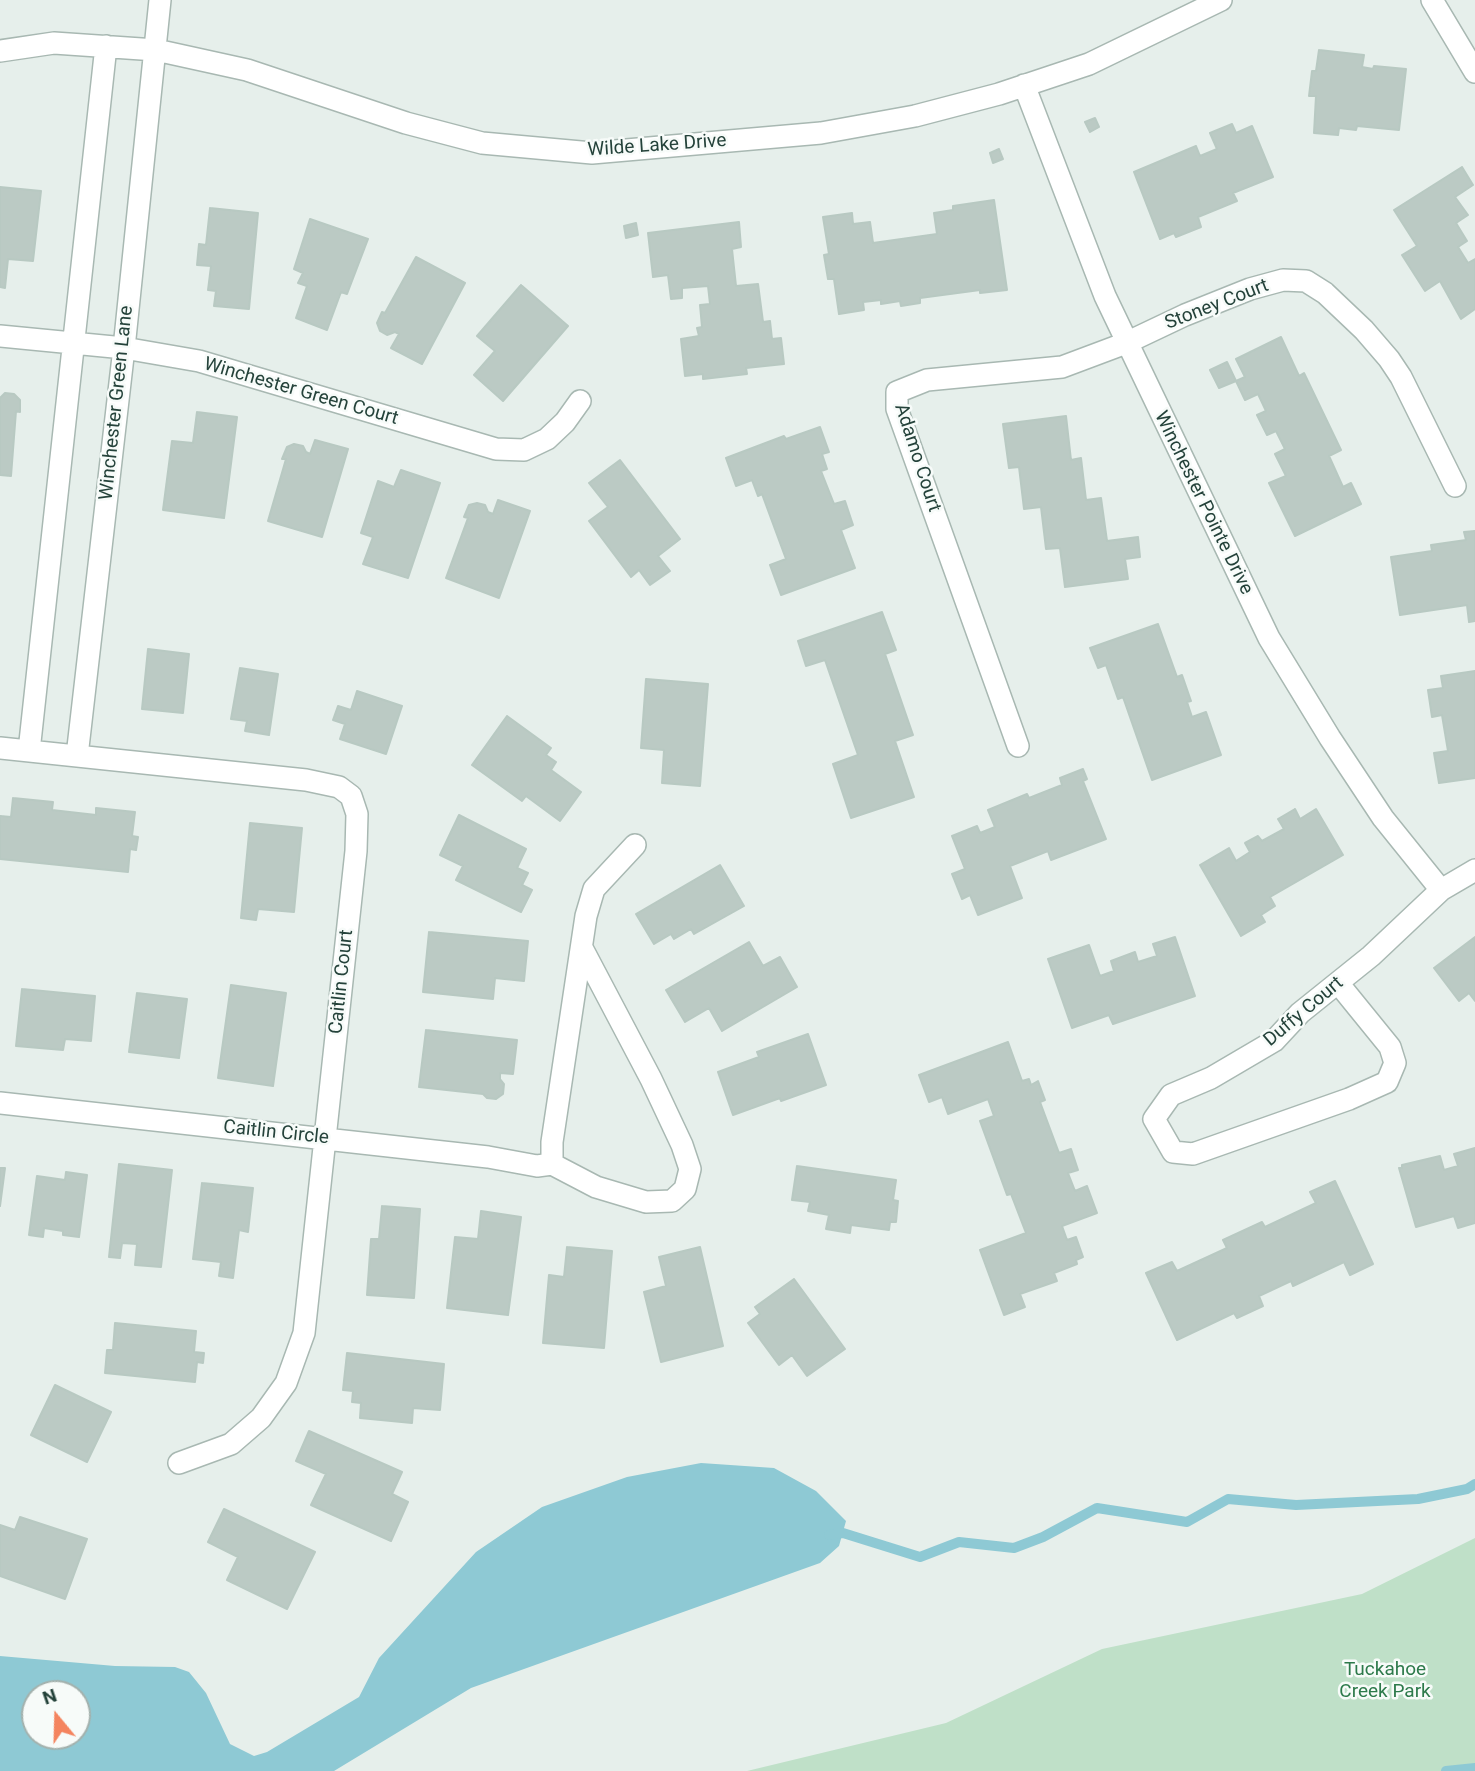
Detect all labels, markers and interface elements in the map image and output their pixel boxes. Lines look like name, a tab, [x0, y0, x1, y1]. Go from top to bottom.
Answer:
street label: Wilde Lake Drive	[587, 130, 727, 162]
street label: Stoney Court	[1162, 275, 1272, 335]
street label: Winchester Green Lane	[95, 305, 139, 501]
street label: Winchester Green Court	[201, 353, 401, 431]
street label: Adamo Court	[889, 401, 945, 515]
street label: Winchester Pointe Drive	[1149, 408, 1257, 598]
street label: Caitlin Court	[325, 929, 359, 1035]
street label: Duffy Court	[1260, 972, 1348, 1052]
street label: Caitlin Circle	[222, 1116, 330, 1150]
park label: Tuckahoe Creek Park	[1339, 1659, 1431, 1703]
north arrow	[21, 1680, 91, 1750]
text: N	[40, 1684, 60, 1710]

